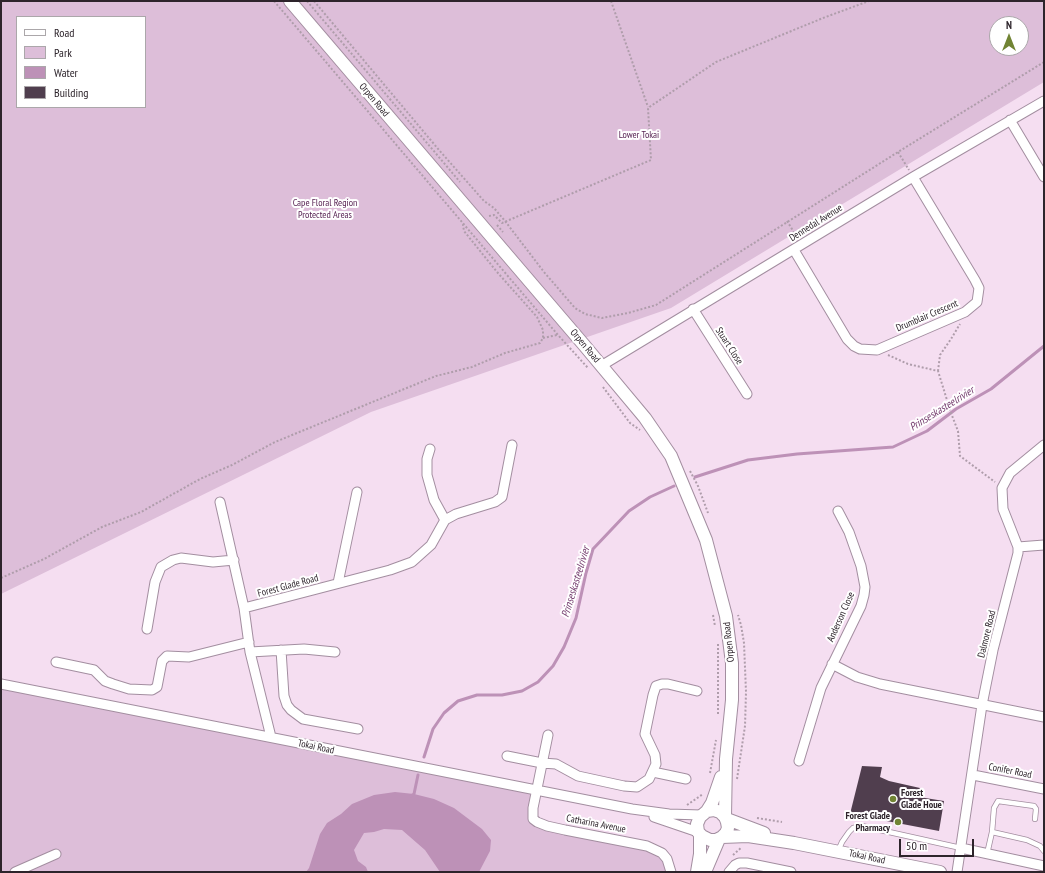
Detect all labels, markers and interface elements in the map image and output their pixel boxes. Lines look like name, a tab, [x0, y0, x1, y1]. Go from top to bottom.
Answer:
legend	[16, 16, 146, 108]
north arrow	[989, 16, 1029, 56]
text: N	[1006, 18, 1012, 32]
text: Road	[54, 25, 74, 40]
text: Park	[54, 45, 72, 60]
text: Water	[54, 65, 78, 80]
street label: Orpen Road	[356, 81, 392, 119]
text: Building	[54, 85, 89, 100]
park label: Lower Tokai	[619, 129, 659, 141]
park label: Cape Floral Region Protected Areas	[293, 197, 357, 220]
street label: Dennedal Avenue	[787, 202, 845, 244]
street label: Drumblair Crescent	[894, 298, 960, 334]
street label: Stuart Close	[713, 325, 745, 367]
street label: Orpen Road	[567, 327, 603, 365]
water label: Prinseskasteelrivier	[907, 384, 977, 434]
water label: Prinseskasteelrivier	[559, 545, 593, 619]
street label: Forest Glade Road	[256, 572, 320, 600]
street label: Anderson Close	[825, 590, 857, 644]
street label: Dalmore Road	[975, 609, 999, 659]
street label: Orpen Road	[721, 621, 737, 663]
street label: Tokai Road	[297, 737, 335, 757]
street label: Conifer Road	[987, 761, 1033, 781]
place label: Forest Glade Houe	[901, 787, 942, 810]
marker: Forest Glade Houe	[888, 794, 898, 804]
place label: Forest Glade Pharmacy	[845, 810, 890, 834]
street label: Catharina Avenue	[565, 812, 627, 836]
marker: Forest Glade Pharmacy	[893, 817, 903, 827]
scale bar	[901, 831, 976, 857]
text: 50 m	[906, 838, 927, 853]
street label: Tokai Road	[848, 847, 886, 867]

